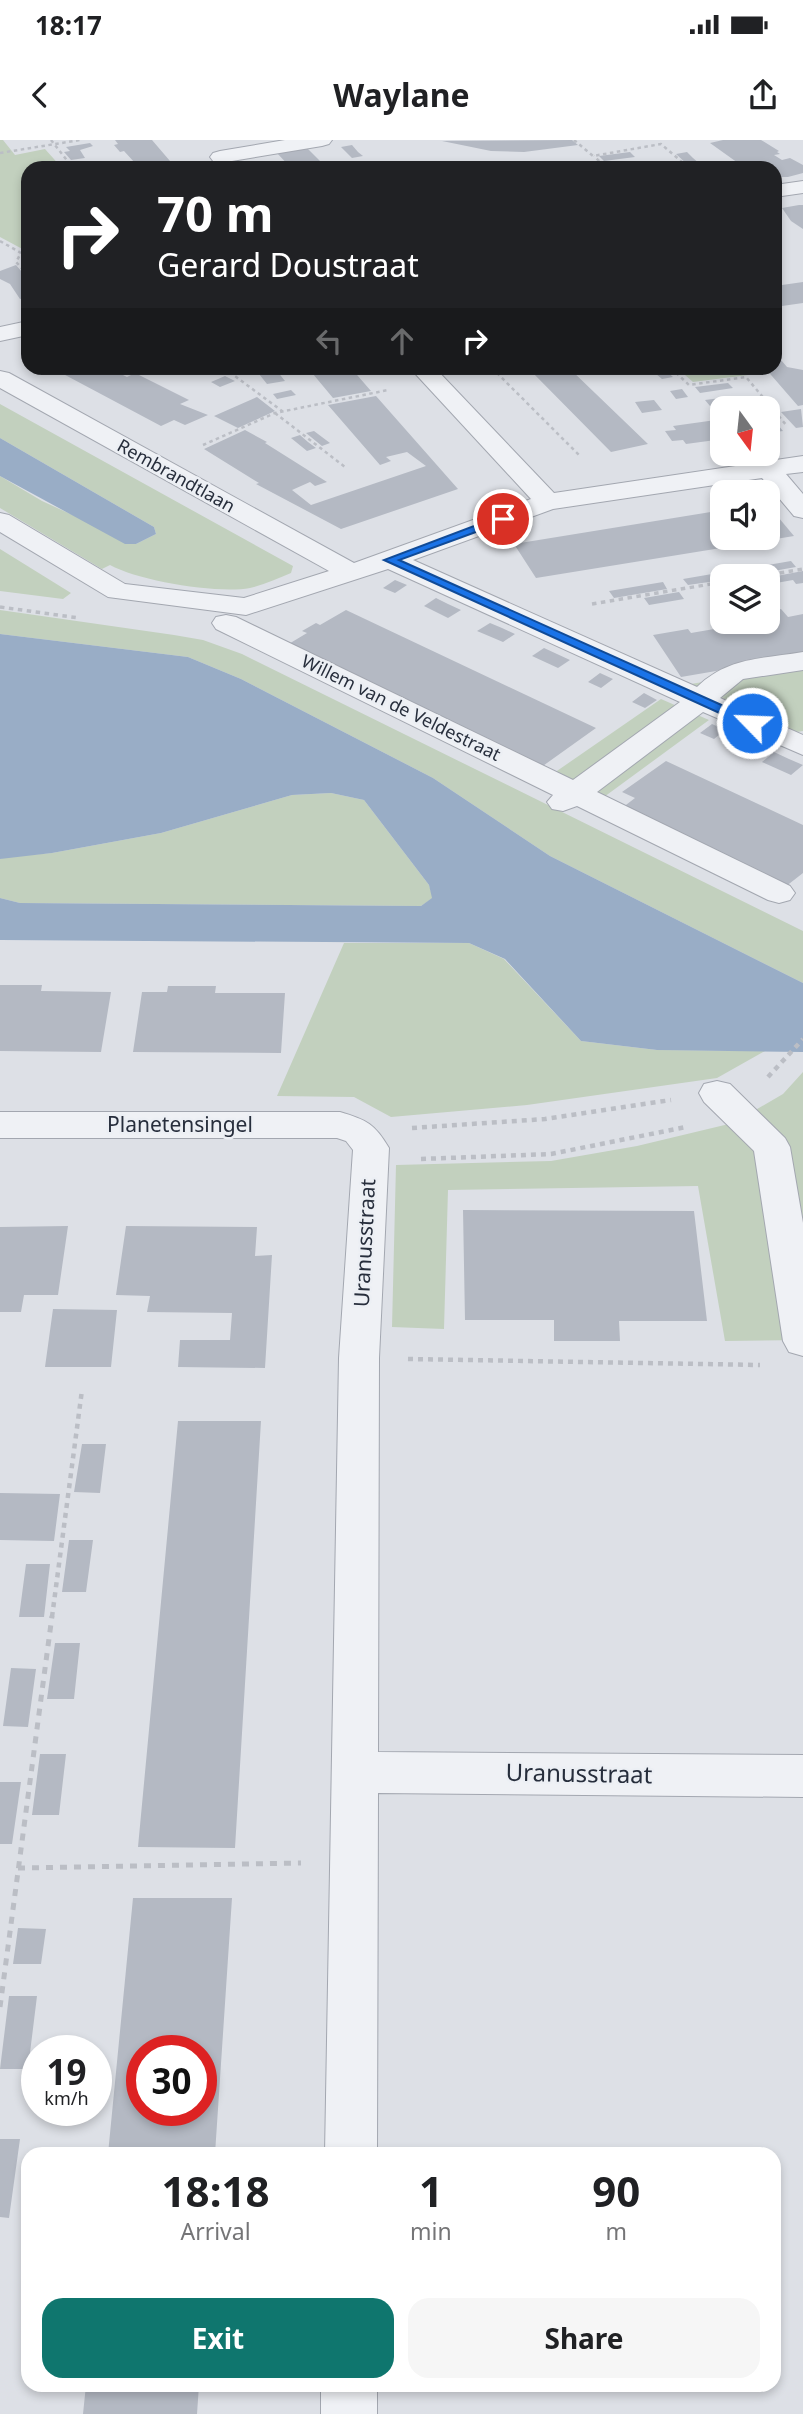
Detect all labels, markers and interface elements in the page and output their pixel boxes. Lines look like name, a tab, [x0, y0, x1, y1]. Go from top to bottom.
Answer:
text: 18:17	[35, 7, 102, 43]
text: Waylane	[333, 73, 470, 116]
icon: back	[21, 76, 59, 114]
icon: share	[744, 76, 782, 114]
text: 70 m	[157, 180, 274, 246]
icon: right	[42, 189, 133, 280]
text: Gerard Doustraat	[157, 243, 419, 286]
icon: left	[310, 322, 348, 360]
icon: ahead	[383, 322, 421, 360]
icon: right	[456, 322, 494, 360]
north arrow	[710, 396, 780, 466]
map controls	[710, 396, 780, 634]
street label: Rembrandtlaan	[113, 433, 240, 517]
button: sound	[710, 480, 780, 550]
pin	[473, 489, 533, 549]
icon: arrive	[484, 500, 522, 538]
button: layers	[710, 564, 780, 634]
street label: Willem van de Veldestraat	[298, 648, 505, 766]
position arrow	[715, 686, 789, 760]
street label: Planetensingel	[107, 1110, 253, 1138]
street label: Uranusstraat	[347, 1178, 381, 1308]
street label: Uranusstraat	[505, 1755, 653, 1790]
speed limit sign: 30	[126, 2035, 217, 2126]
text: 19	[46, 2048, 87, 2095]
text: km/h	[44, 2086, 89, 2110]
text: 18:18	[162, 2162, 270, 2219]
text: 1	[419, 2162, 443, 2219]
text: 90	[592, 2162, 640, 2219]
text: Arrival	[180, 2215, 251, 2247]
text: min	[410, 2215, 452, 2247]
text: m	[606, 2215, 627, 2247]
button: Exit	[42, 2298, 394, 2378]
button: Share	[408, 2298, 760, 2378]

